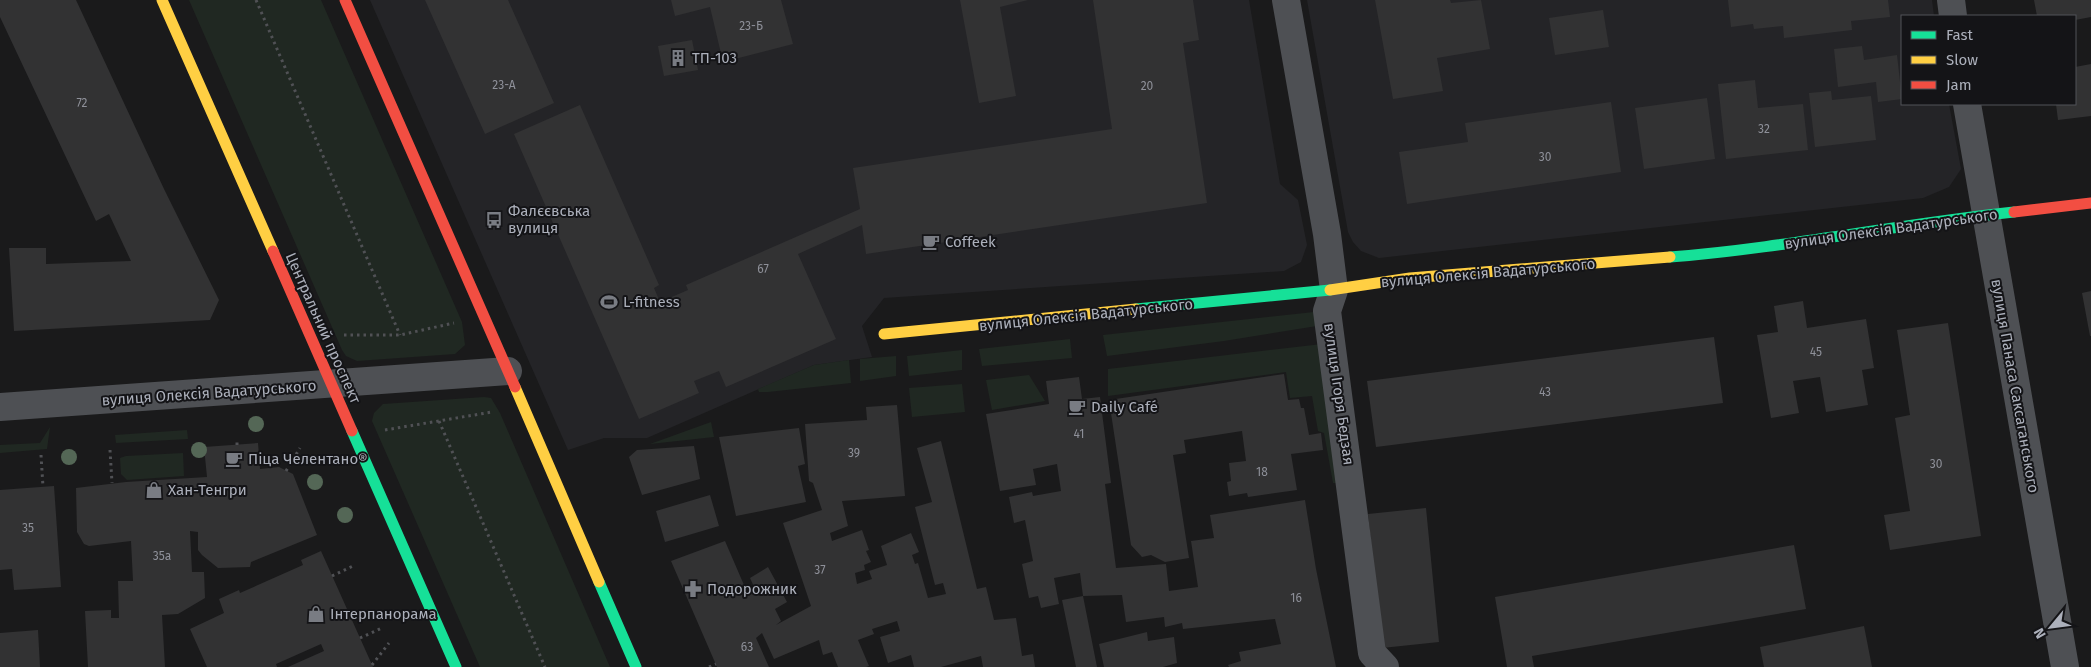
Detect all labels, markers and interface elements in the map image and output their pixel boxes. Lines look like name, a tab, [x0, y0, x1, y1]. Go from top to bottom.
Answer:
legend	[1901, 15, 2076, 105]
house number: 23-Б	[739, 19, 763, 33]
text: Fast	[1946, 26, 1973, 44]
building icon: ТП-103	[668, 48, 688, 68]
place label: ТП-103	[692, 49, 737, 67]
text: Slow	[1946, 51, 1978, 69]
text: Jam	[1946, 76, 1972, 94]
house number: 23-А	[492, 78, 516, 92]
house number: 20	[1141, 79, 1154, 93]
house number: 72	[76, 96, 88, 110]
house number: 32	[1758, 122, 1770, 136]
house number: 30	[1539, 150, 1552, 164]
place label: Фалєєвська вулиця	[508, 202, 590, 237]
street label: вулиця Олексія Вадатурського	[1783, 205, 1999, 253]
bus stop icon: Фалєєвська вулиця	[484, 210, 504, 230]
cafe icon: Coffeek	[921, 232, 941, 252]
place label: Coffeek	[945, 233, 996, 251]
street label: Центральний проспект	[282, 250, 365, 406]
street label: вулиця Олексія Вадатурського	[1380, 255, 1596, 291]
house number: 67	[757, 262, 769, 276]
street label: вулиця Панаса Саксаганського	[1987, 278, 2043, 494]
sports icon: L-fitness	[599, 292, 619, 312]
place label: L-fitness	[623, 293, 680, 311]
street label: вулиця Олексія Вадатурського	[978, 295, 1194, 335]
street label: вулиця Ігоря Бедзая	[1320, 322, 1358, 466]
house number: 45	[1810, 345, 1822, 359]
street label: вулиця Олексія Вадатурського	[101, 377, 317, 409]
house number: 43	[1539, 385, 1551, 399]
cafe icon: Daily Café	[1067, 397, 1087, 417]
place label: Daily Café	[1091, 398, 1158, 416]
house number: 41	[1074, 427, 1084, 441]
house number: 39	[848, 446, 860, 460]
cafe icon: Піца Челентано®	[224, 449, 244, 469]
place label: Піца Челентано®	[248, 450, 368, 468]
house number: 30	[1930, 457, 1943, 471]
house number: 18	[1256, 465, 1268, 479]
shop icon: Хан-Тенгри	[144, 480, 164, 500]
place label: Хан-Тенгри	[168, 481, 247, 499]
house number: 35	[22, 521, 34, 535]
house number: 35a	[153, 549, 171, 563]
house number: 37	[814, 563, 826, 577]
pharmacy icon: Подорожник	[683, 579, 703, 599]
place label: Подорожник	[707, 580, 797, 598]
house number: 16	[1290, 591, 1302, 605]
north arrow	[2026, 602, 2076, 652]
shop icon: Інтерпанорама	[306, 604, 326, 624]
place label: Інтерпанорама	[330, 605, 437, 623]
text: N	[2030, 625, 2050, 641]
house number: 63	[741, 640, 753, 654]

